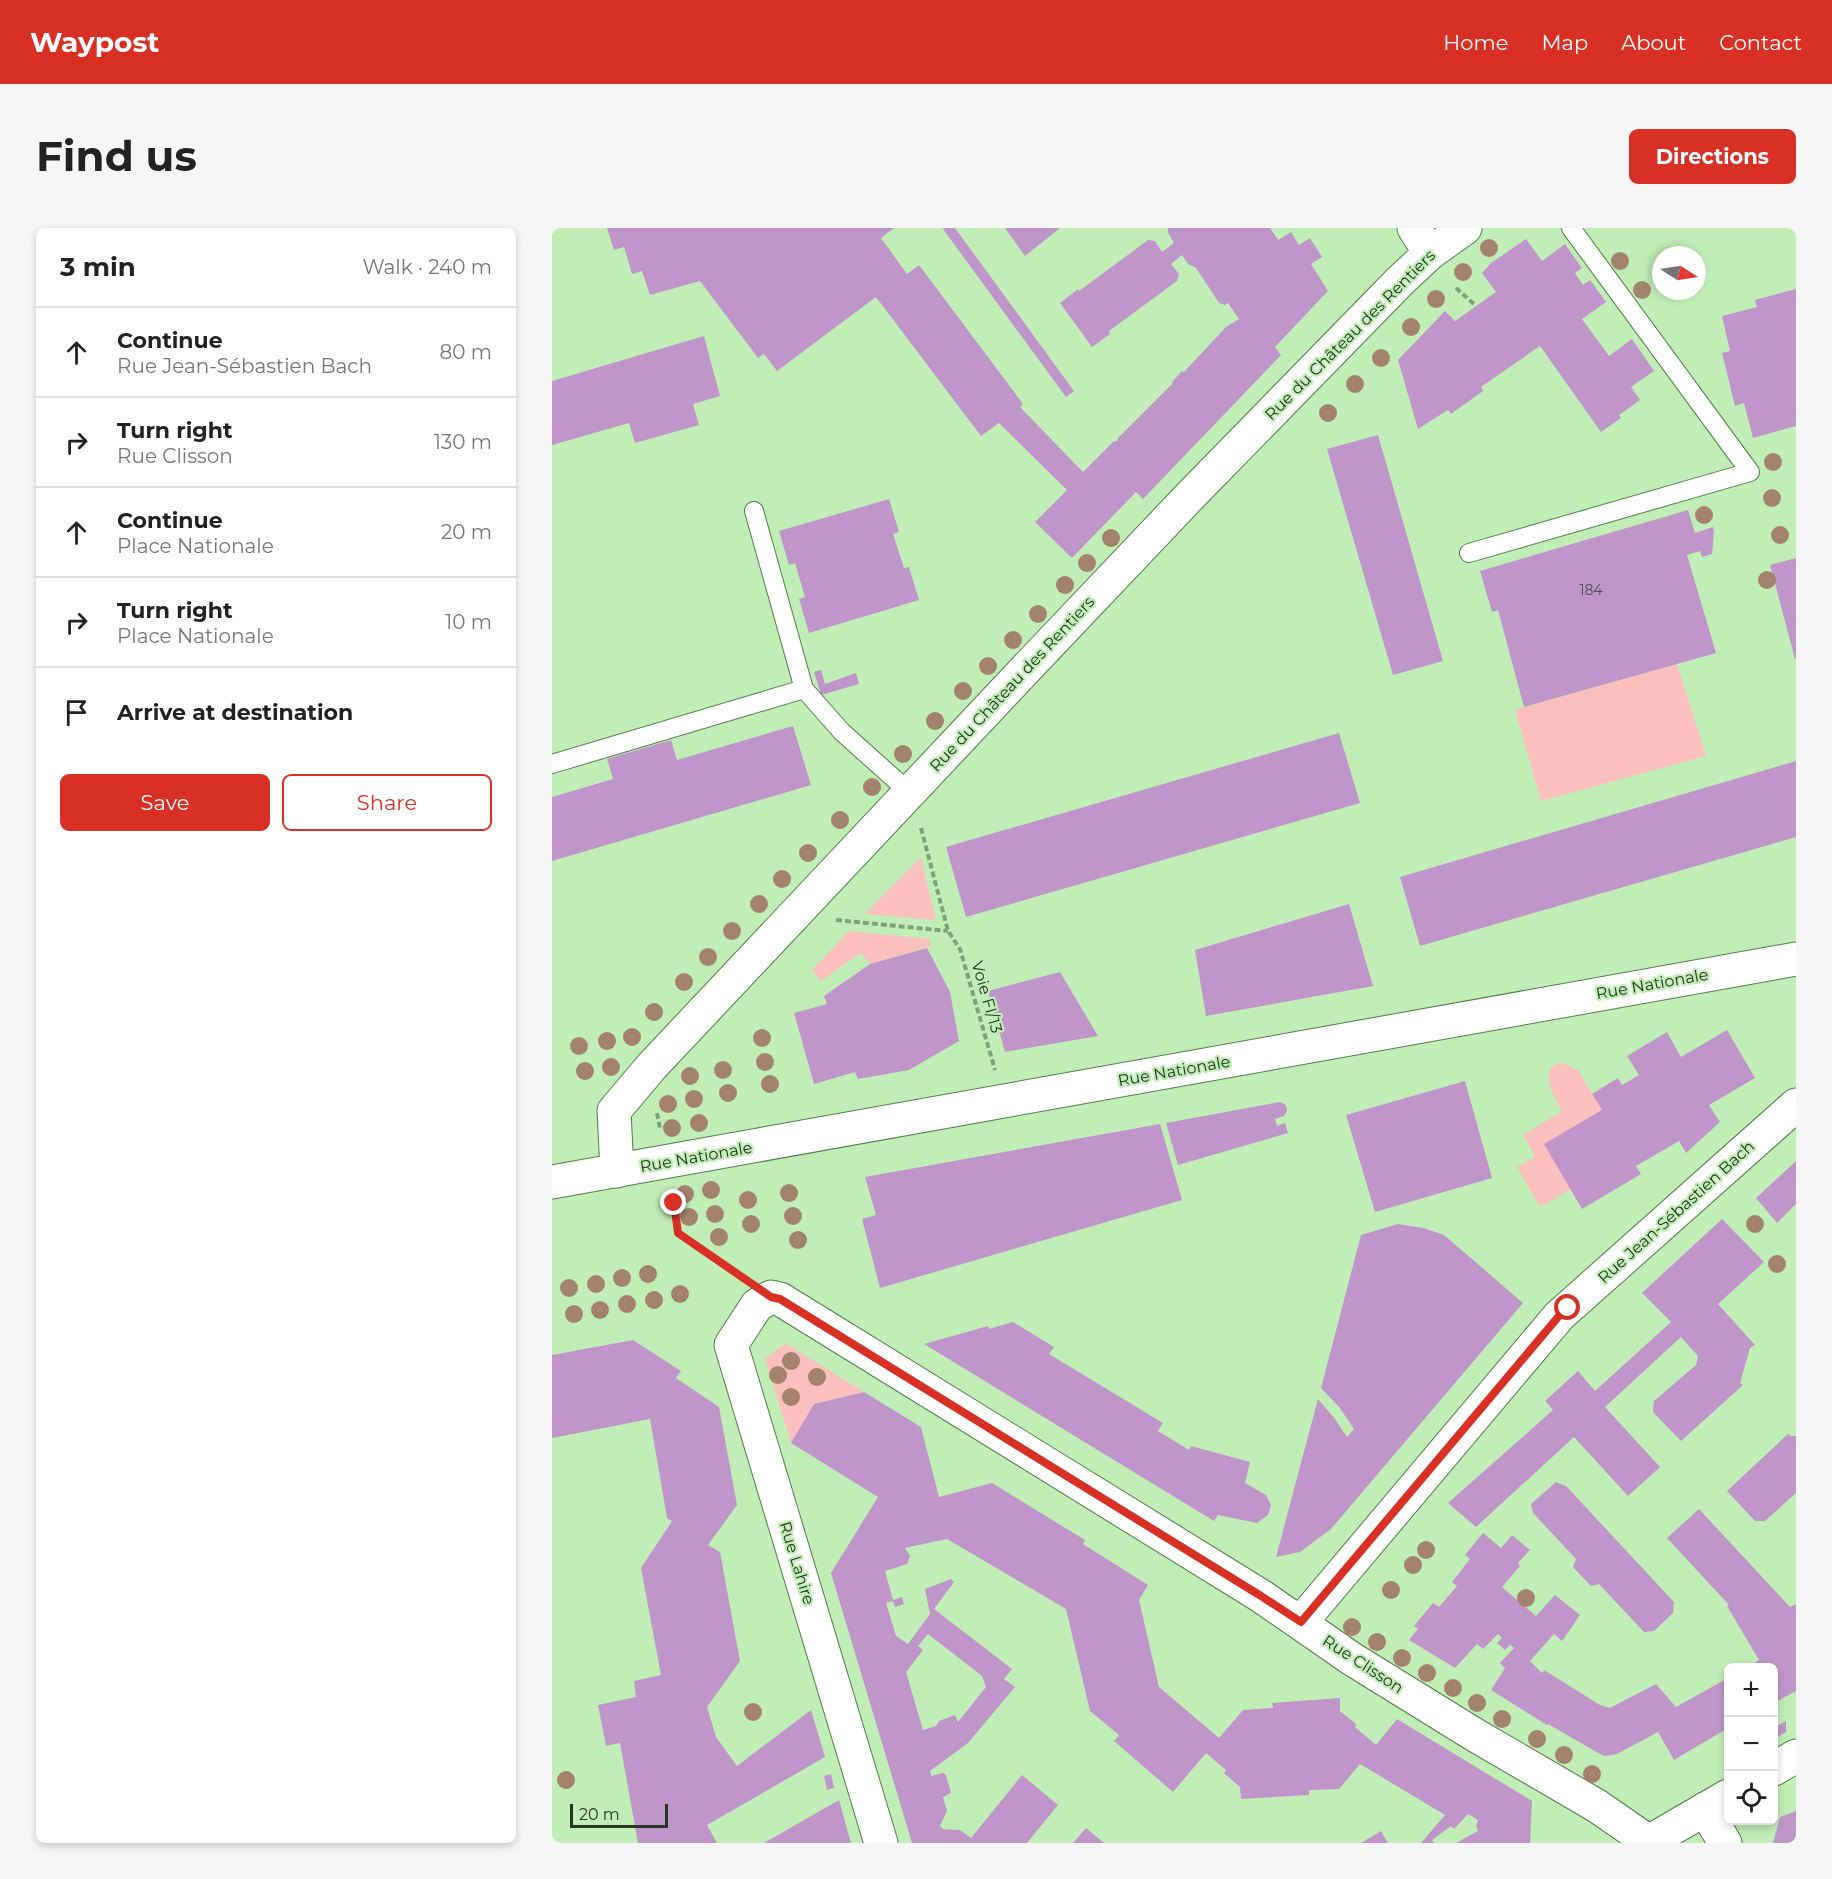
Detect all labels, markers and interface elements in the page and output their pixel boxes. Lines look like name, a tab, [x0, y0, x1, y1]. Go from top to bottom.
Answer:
text: Waypost	[30, 25, 160, 59]
text: Home	[1443, 30, 1508, 55]
text: Map	[1541, 30, 1588, 55]
text: About	[1621, 30, 1686, 55]
text: Contact	[1719, 30, 1802, 55]
button: Directions	[1629, 129, 1796, 184]
text: Find us	[36, 130, 197, 182]
street label: Rue du Château des Rentiers	[1261, 246, 1439, 424]
north arrow	[1652, 246, 1706, 300]
text: 3 min	[60, 251, 136, 283]
text: Walk · 240 m	[362, 255, 492, 279]
text: Continue	[117, 327, 223, 354]
icon: ahead	[60, 336, 93, 369]
text: 80 m	[440, 340, 492, 364]
text: Rue Jean-Sébastien Bach	[117, 354, 372, 378]
text: Turn right	[117, 417, 232, 444]
icon: right	[60, 426, 93, 459]
text: 130 m	[434, 430, 492, 454]
text: Rue Clisson	[117, 444, 233, 468]
text: Continue	[117, 507, 223, 534]
icon: ahead	[60, 516, 93, 549]
text: 20 m	[441, 520, 492, 544]
text: Place Nationale	[117, 534, 274, 558]
house number: 184	[1579, 581, 1603, 599]
street label: Rue du Château des Rentiers	[926, 592, 1098, 776]
text: Turn right	[117, 597, 232, 624]
icon: right	[60, 606, 93, 639]
text: 10 m	[445, 610, 492, 634]
text: Place Nationale	[117, 624, 274, 648]
icon: arrive	[60, 696, 93, 729]
text: Arrive at destination	[117, 699, 353, 726]
button: Save	[60, 774, 270, 831]
button: Share	[282, 774, 492, 831]
street label: Voie FI/13	[968, 959, 1006, 1035]
street label: Rue Nationale	[1594, 965, 1710, 1003]
street label: Rue Nationale	[1116, 1052, 1232, 1090]
street label: Rue Jean-Sébastien Bach	[1594, 1137, 1758, 1287]
street label: Rue Nationale	[638, 1138, 754, 1176]
route end	[660, 1189, 686, 1215]
route start	[1554, 1294, 1580, 1320]
street label: Rue Lahire	[775, 1519, 819, 1607]
street label: Rue Clisson	[1319, 1631, 1407, 1697]
map controls	[1724, 1663, 1778, 1825]
button: +	[1724, 1663, 1778, 1717]
button: −	[1724, 1717, 1778, 1771]
button: locate	[1724, 1771, 1778, 1825]
scale bar	[570, 1801, 668, 1828]
text: 20 m	[579, 1805, 620, 1824]

